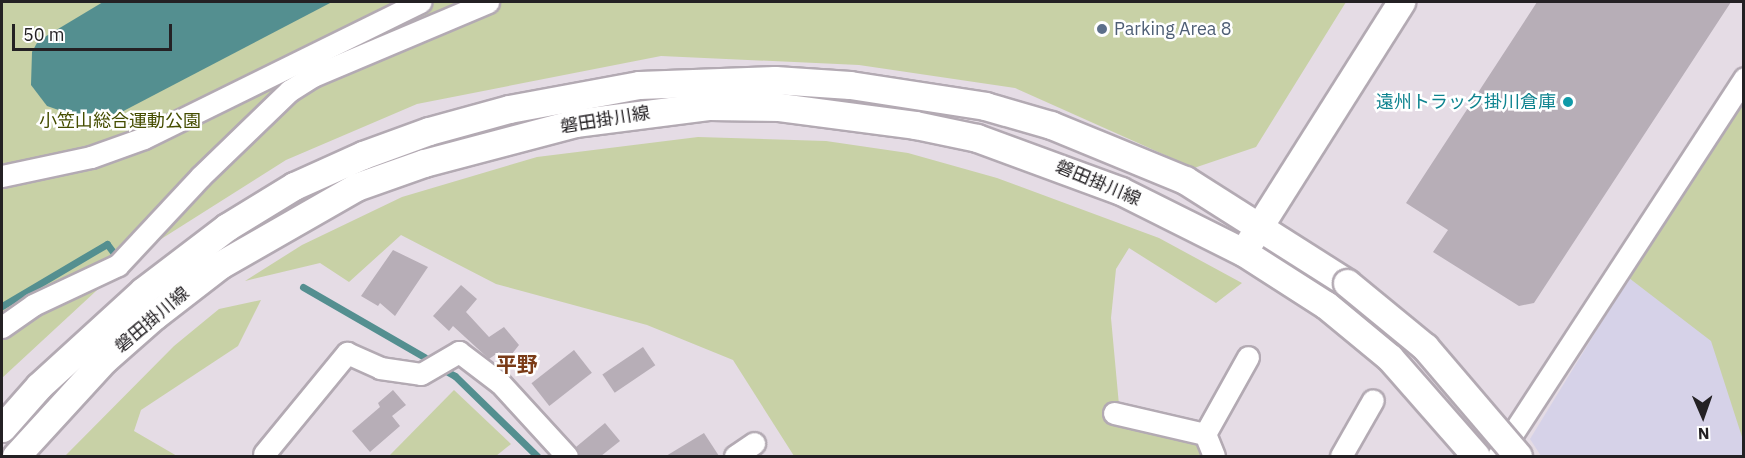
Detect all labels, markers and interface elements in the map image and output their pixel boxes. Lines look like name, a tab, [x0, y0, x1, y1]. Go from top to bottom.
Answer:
scale bar	[15, 12, 176, 50]
place label: Parking Area 8	[1114, 18, 1232, 40]
marker: Parking Area 8	[1095, 22, 1109, 36]
text: 50 m	[23, 23, 65, 46]
place label: 遠州トラック掛川倉庫	[1376, 91, 1556, 113]
marker: 遠州トラック掛川倉庫	[1561, 95, 1575, 109]
street label: 磐田掛川線	[559, 102, 651, 138]
park label: 小笠山総合運動公園	[39, 110, 201, 132]
street label: 磐田掛川線	[1052, 155, 1144, 211]
street label: 磐田掛川線	[111, 283, 193, 357]
district label: 平野	[496, 351, 538, 377]
north arrow	[1673, 386, 1733, 446]
text: N	[1697, 424, 1710, 444]

